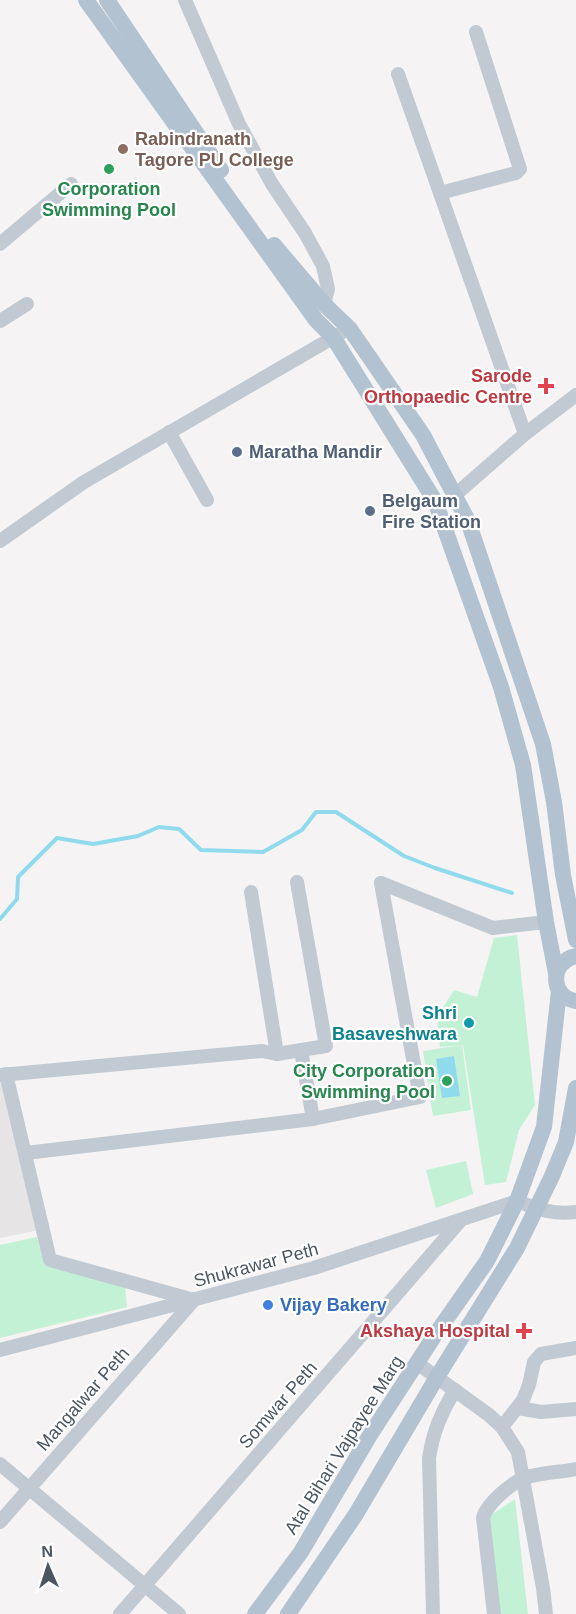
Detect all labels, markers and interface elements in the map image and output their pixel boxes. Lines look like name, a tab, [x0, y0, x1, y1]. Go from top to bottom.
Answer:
place label: Rabindranath Tagore PU College	[135, 129, 294, 170]
marker: Rabindranath Tagore PU College	[116, 142, 130, 156]
marker: Corporation Swimming Pool	[102, 162, 116, 176]
place label: Corporation Swimming Pool	[42, 179, 176, 220]
place label: Sarode Orthopaedic Centre	[364, 366, 532, 407]
marker: Sarode Orthopaedic Centre	[537, 377, 555, 395]
place label: Maratha Mandir	[249, 442, 382, 462]
marker: Maratha Mandir	[230, 445, 244, 459]
place label: Belgaum Fire Station	[382, 491, 481, 532]
marker: Belgaum Fire Station	[363, 504, 377, 518]
place label: Shri Basaveshwara	[332, 1003, 458, 1044]
marker: Shri Basaveshwara	[462, 1016, 476, 1030]
place label: City Corporation Swimming Pool	[293, 1061, 435, 1102]
marker: City Corporation Swimming Pool	[440, 1074, 454, 1088]
street label: Shukrawar Peth	[192, 1239, 320, 1291]
place label: Vijay Bakery	[280, 1295, 387, 1315]
marker: Vijay Bakery	[261, 1298, 275, 1312]
place label: Akshaya Hospital	[360, 1321, 510, 1341]
marker: Akshaya Hospital	[515, 1322, 533, 1340]
street label: Mangalwar Peth	[33, 1343, 133, 1455]
street label: Atal Bihari Vajpayee Marg	[281, 1352, 407, 1538]
street label: Somwar Peth	[235, 1358, 321, 1452]
north arrow	[18, 1536, 78, 1596]
text: N	[41, 1543, 53, 1560]

